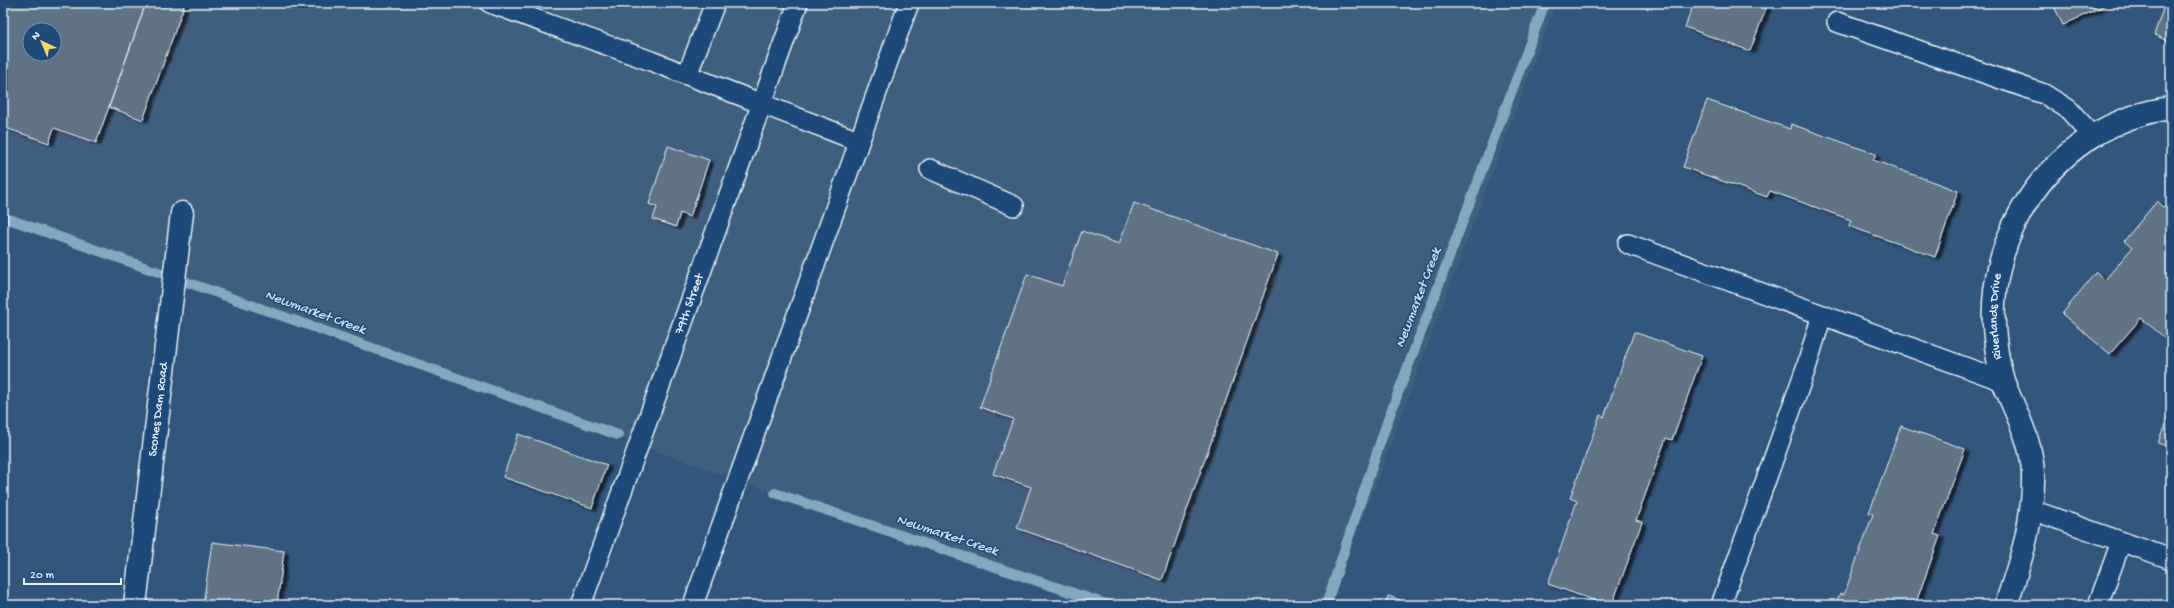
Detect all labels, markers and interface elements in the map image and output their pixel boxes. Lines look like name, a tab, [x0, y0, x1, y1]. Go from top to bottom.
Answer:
north arrow	[22, 22, 62, 62]
text: N	[30, 29, 43, 43]
water label: Newmarket Creek	[1392, 244, 1446, 350]
street label: 79th Street	[671, 270, 708, 337]
street label: Riverlands Drive	[1986, 272, 2005, 361]
water label: Newmarket Creek	[262, 287, 369, 340]
street label: Scones Dam Road	[145, 360, 172, 457]
water label: Newmarket Creek	[894, 512, 1002, 561]
scale bar	[24, 560, 121, 586]
text: 20 m	[30, 569, 55, 583]

